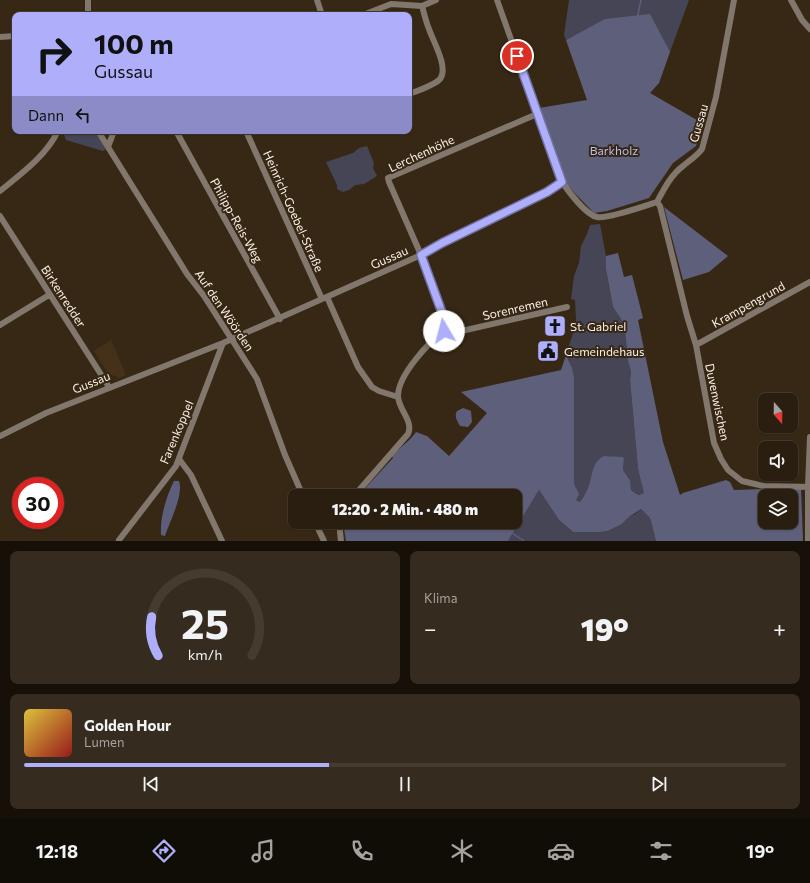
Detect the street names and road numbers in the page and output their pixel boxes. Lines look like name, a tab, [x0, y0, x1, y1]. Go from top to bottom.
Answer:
street label: Gussau	[686, 102, 710, 144]
street label: Lerchenhöhe	[386, 132, 456, 174]
street label: Heinrich-Goebel-Straße	[261, 148, 327, 274]
street label: Philipp-Reis-Weg	[208, 175, 266, 265]
street label: Gussau	[368, 243, 410, 271]
street label: Birkenredder	[39, 262, 89, 330]
street label: Auf den Wöörden	[193, 267, 257, 353]
street label: Krampengrund	[709, 278, 787, 330]
street label: Sorenremen	[481, 294, 549, 322]
street label: Duvenwischen	[703, 362, 733, 442]
street label: Gussau	[70, 368, 112, 396]
street label: Farenkoppel	[156, 398, 196, 466]

